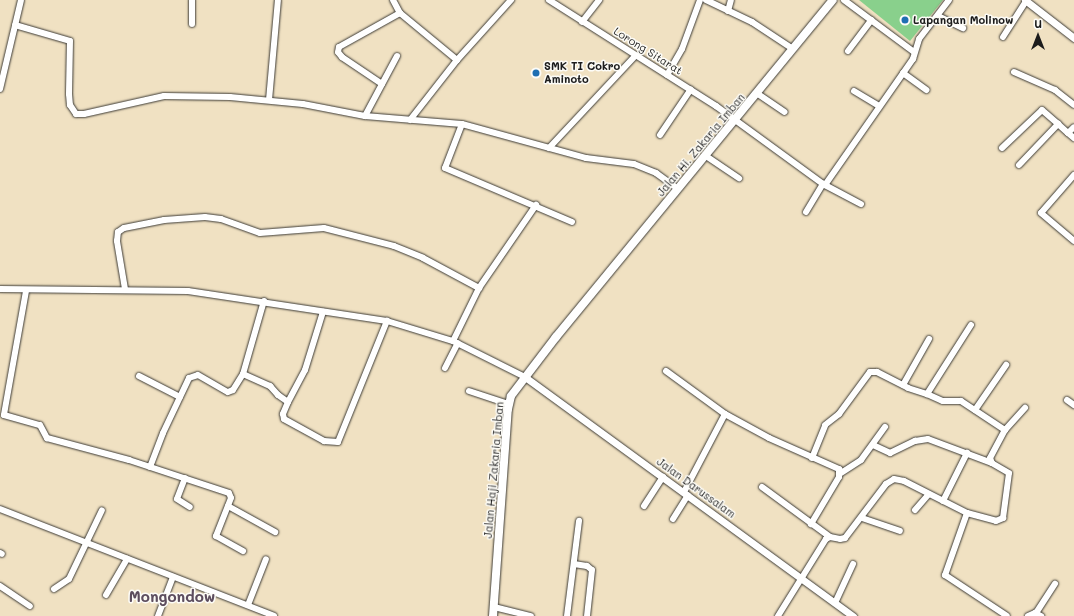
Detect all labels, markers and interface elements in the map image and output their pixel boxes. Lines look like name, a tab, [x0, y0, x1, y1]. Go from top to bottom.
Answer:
place label: Lapangan Molinow	[913, 13, 1013, 27]
marker: Lapangan Molinow	[900, 15, 910, 25]
north arrow	[1018, 16, 1058, 56]
text: U	[1034, 16, 1042, 31]
street label: Lorong Sitarat	[611, 25, 685, 77]
place label: SMK TI Cokro Aminoto	[544, 60, 620, 86]
marker: SMK TI Cokro Aminoto	[531, 68, 541, 78]
street label: Jalan Hi. Zakaria Imban	[654, 91, 748, 199]
street label: Jalan Haji Zakaria Imban	[481, 401, 507, 539]
street label: Jalan Darussalam	[654, 455, 738, 521]
district label: Mongondow	[129, 588, 215, 606]

